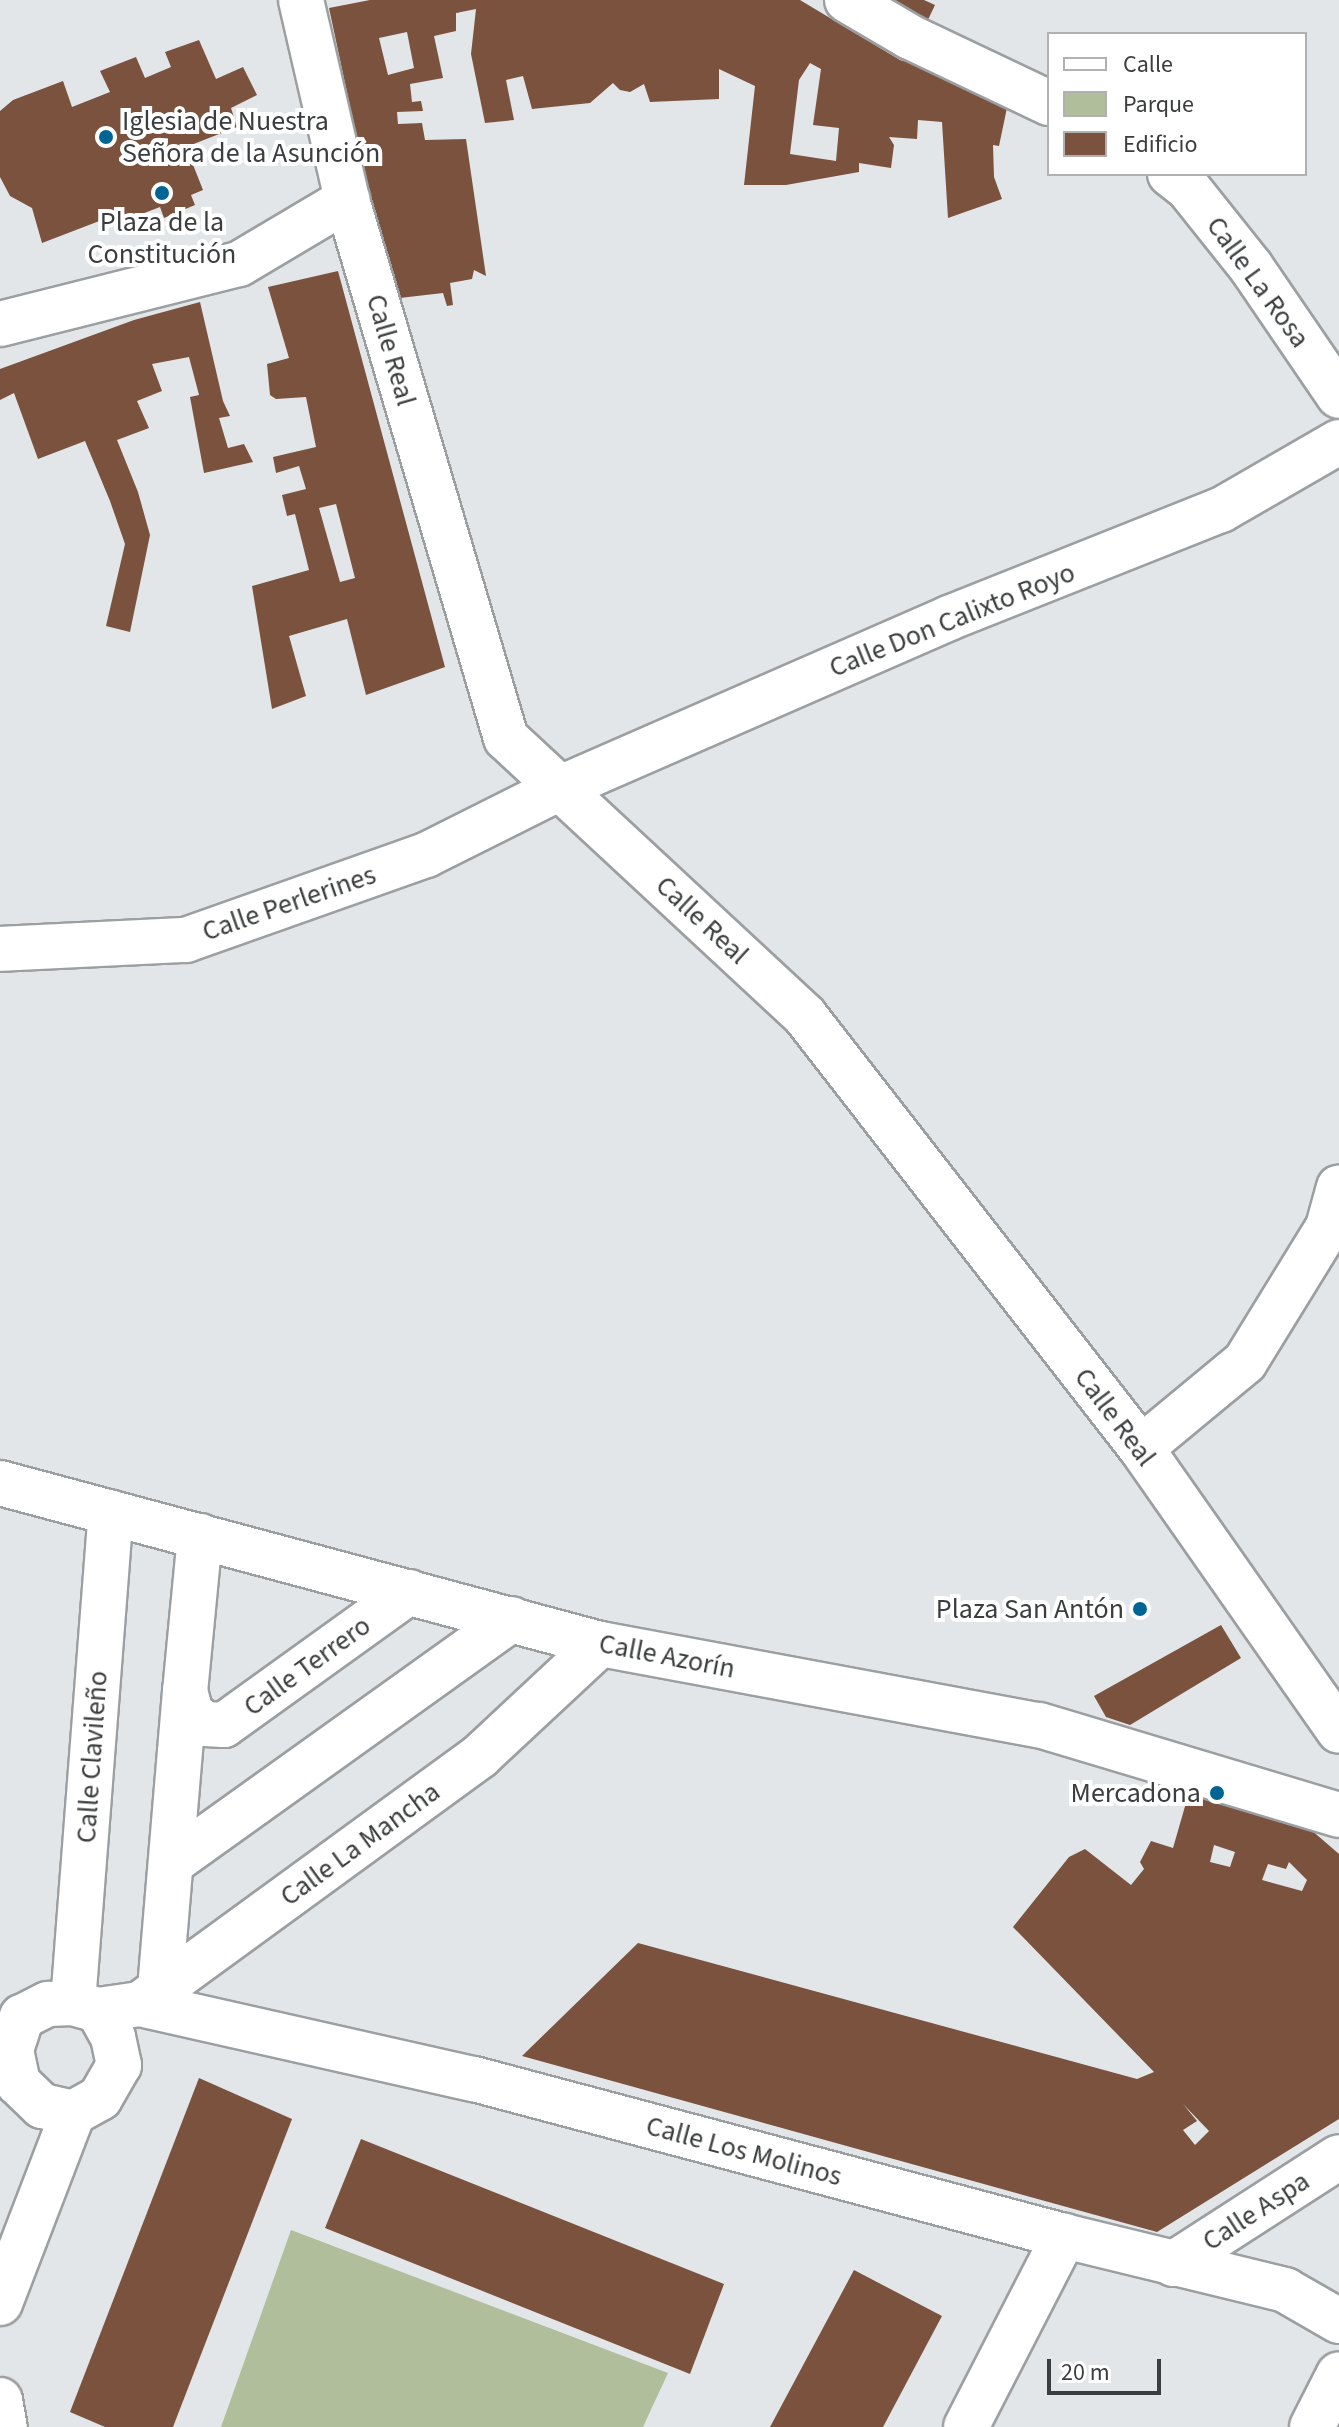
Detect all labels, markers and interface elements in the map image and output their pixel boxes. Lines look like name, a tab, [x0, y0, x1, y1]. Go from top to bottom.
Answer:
legend	[1047, 32, 1307, 176]
text: Calle	[1123, 47, 1173, 82]
text: Parque	[1123, 87, 1194, 122]
place label: Iglesia de Nuestra Señora de la Asunción	[122, 104, 380, 170]
text: Edificio	[1123, 127, 1197, 162]
marker: Iglesia de Nuestra Señora de la Asunción	[97, 128, 115, 146]
marker: Plaza de la Constitución	[153, 184, 171, 202]
place label: Plaza de la Constitución	[88, 205, 236, 271]
street label: Calle La Rosa	[1199, 210, 1317, 354]
street label: Calle Real	[359, 290, 423, 410]
street label: Calle Don Calixto Royo	[824, 555, 1080, 685]
street label: Calle Perlerines	[198, 858, 380, 948]
street label: Calle Real	[649, 869, 755, 971]
street label: Calle Real	[1067, 1361, 1163, 1473]
place label: Plaza San Antón	[936, 1592, 1124, 1626]
marker: Plaza San Antón	[1131, 1600, 1149, 1618]
street label: Calle Terrero	[237, 1609, 377, 1723]
street label: Calle Azorín	[596, 1626, 738, 1686]
street label: Calle Clavileño	[69, 1670, 115, 1844]
street label: Calle La Mancha	[274, 1775, 446, 1913]
place label: Mercadona	[1071, 1776, 1201, 1810]
marker: Mercadona	[1208, 1784, 1226, 1802]
street label: Calle Los Molinos	[642, 2109, 846, 2193]
street label: Calle Aspa	[1196, 2164, 1316, 2258]
scale bar	[1051, 2343, 1165, 2393]
text: 20 m	[1061, 2355, 1110, 2390]

